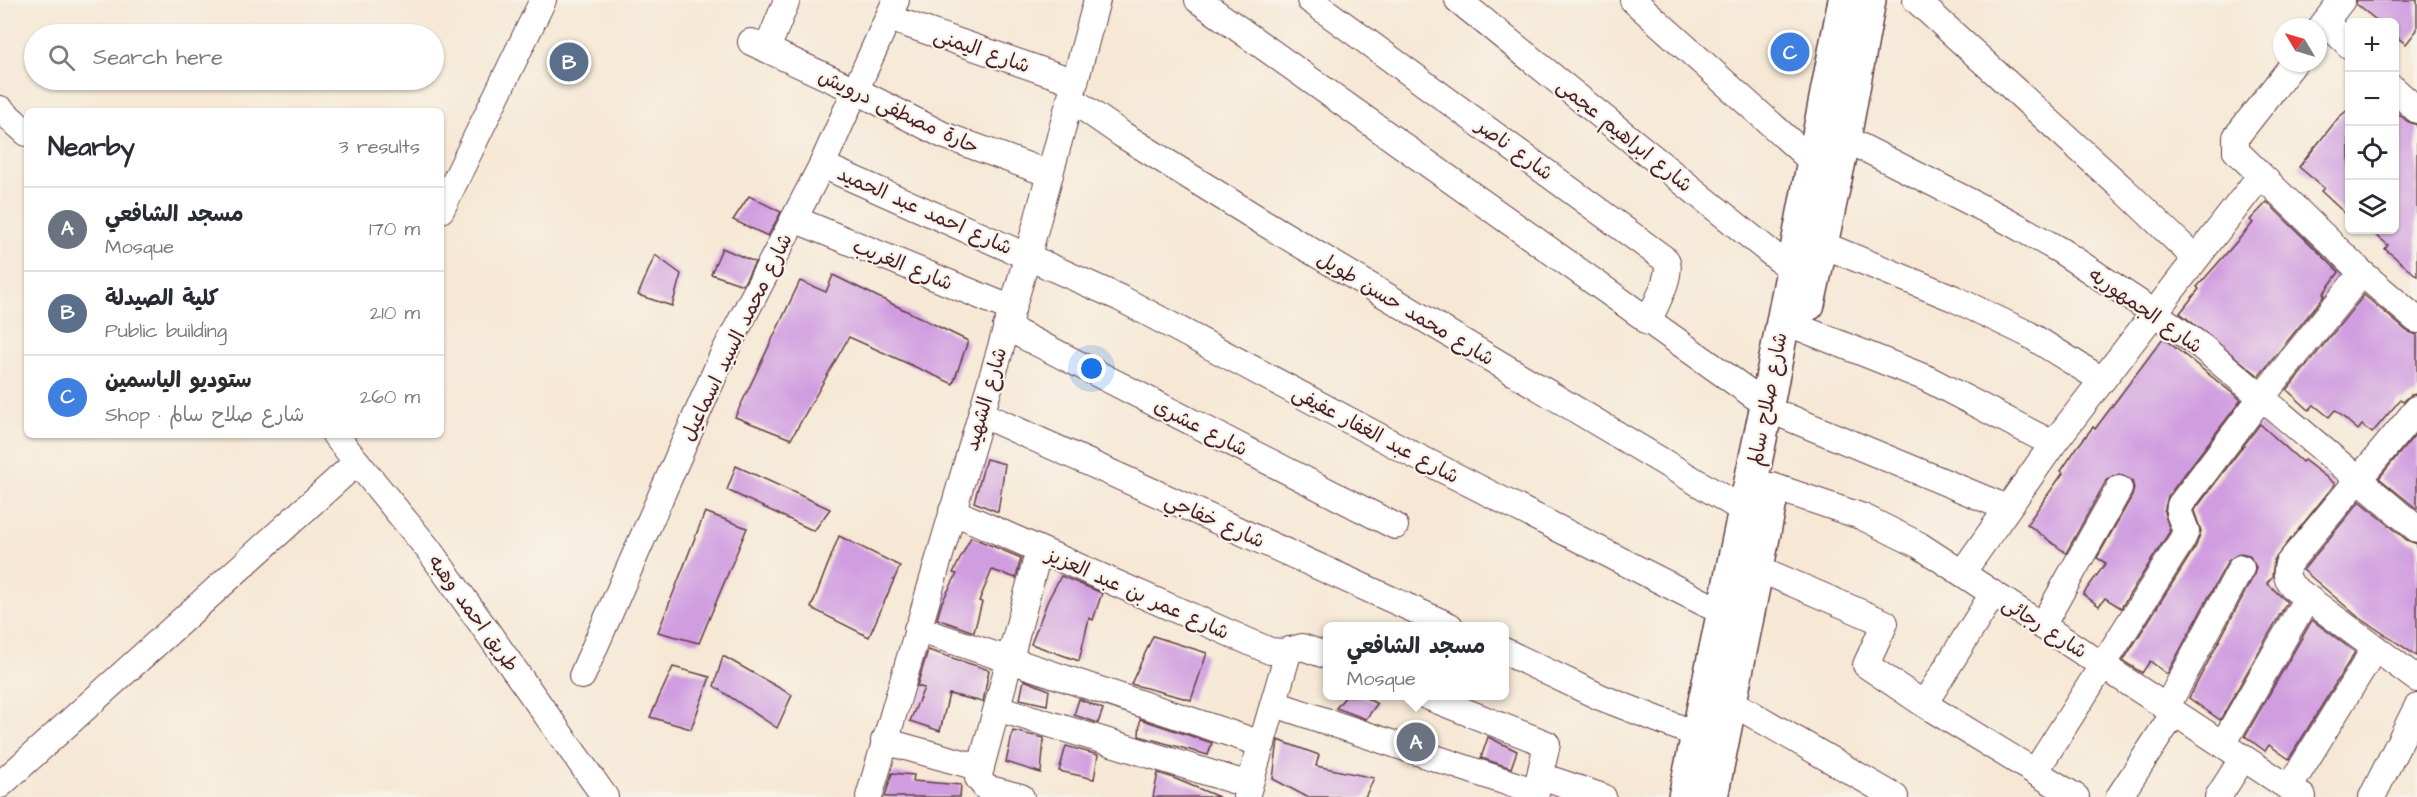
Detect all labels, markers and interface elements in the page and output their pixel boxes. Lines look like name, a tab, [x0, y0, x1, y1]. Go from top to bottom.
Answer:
north arrow	[2273, 18, 2327, 72]
map controls	[2345, 18, 2399, 234]
button: +	[2345, 18, 2399, 72]
street label: شارع اليمنى	[930, 21, 1034, 80]
search box	[24, 24, 444, 90]
pin: C	[1770, 29, 1810, 74]
pin: B	[550, 40, 588, 84]
icon: search	[45, 41, 78, 74]
text: Search here	[93, 42, 223, 73]
street label: حارة مصطفى درويش	[814, 62, 983, 161]
street label: شارع ابراهيم عجمى	[1551, 72, 1698, 199]
button: −	[2345, 72, 2399, 126]
street label: شارع ناصر	[1469, 111, 1559, 187]
button: locate	[2345, 126, 2399, 180]
text: Nearby	[48, 129, 135, 165]
text: 3 results	[338, 133, 420, 161]
street label: شارع احمد عبد الحميد	[833, 160, 1016, 262]
button: layers	[2345, 180, 2399, 234]
text: مسجد الشافعي	[105, 199, 244, 230]
text: A	[61, 215, 74, 243]
text: 170 m	[369, 215, 420, 243]
street label: شارع محمد السيد اسماعيل	[674, 229, 799, 446]
street label: شارع الغريب	[848, 232, 957, 298]
text: Mosque	[105, 233, 174, 261]
street label: شارع محمد حسن طويل	[1312, 245, 1499, 373]
street label: شارع الجمهوريه	[2083, 261, 2208, 360]
text: كلية الصيدلة	[105, 283, 219, 314]
text: B	[60, 299, 75, 327]
text: 210 m	[370, 299, 420, 327]
text: Public building	[105, 317, 227, 345]
street label: شارع صلاح سالم	[1741, 330, 1795, 468]
street label: شارع الشهيد	[958, 344, 1014, 454]
your location	[1077, 354, 1106, 383]
text: ستوديو الياسمين	[105, 365, 252, 396]
street label: شارع عبد الغفار عفيفى	[1287, 379, 1464, 491]
text: C	[60, 383, 75, 411]
text: 260 m	[360, 383, 420, 411]
street label: شارع عشرى	[1149, 392, 1252, 463]
text: Shop · شارع صلاح سالم	[105, 401, 304, 429]
street label: شارع خفاجي	[1159, 486, 1269, 558]
street label: شارع عمر بن عبد العزيز	[1040, 540, 1234, 647]
street label: طريق احمد وهبه	[421, 549, 525, 678]
street label: شارع رجائى	[1997, 590, 2092, 666]
popup	[1323, 622, 1509, 700]
text: مسجد الشافعي	[1347, 631, 1485, 662]
text: Mosque	[1347, 665, 1416, 693]
pin: A	[1396, 720, 1436, 764]

